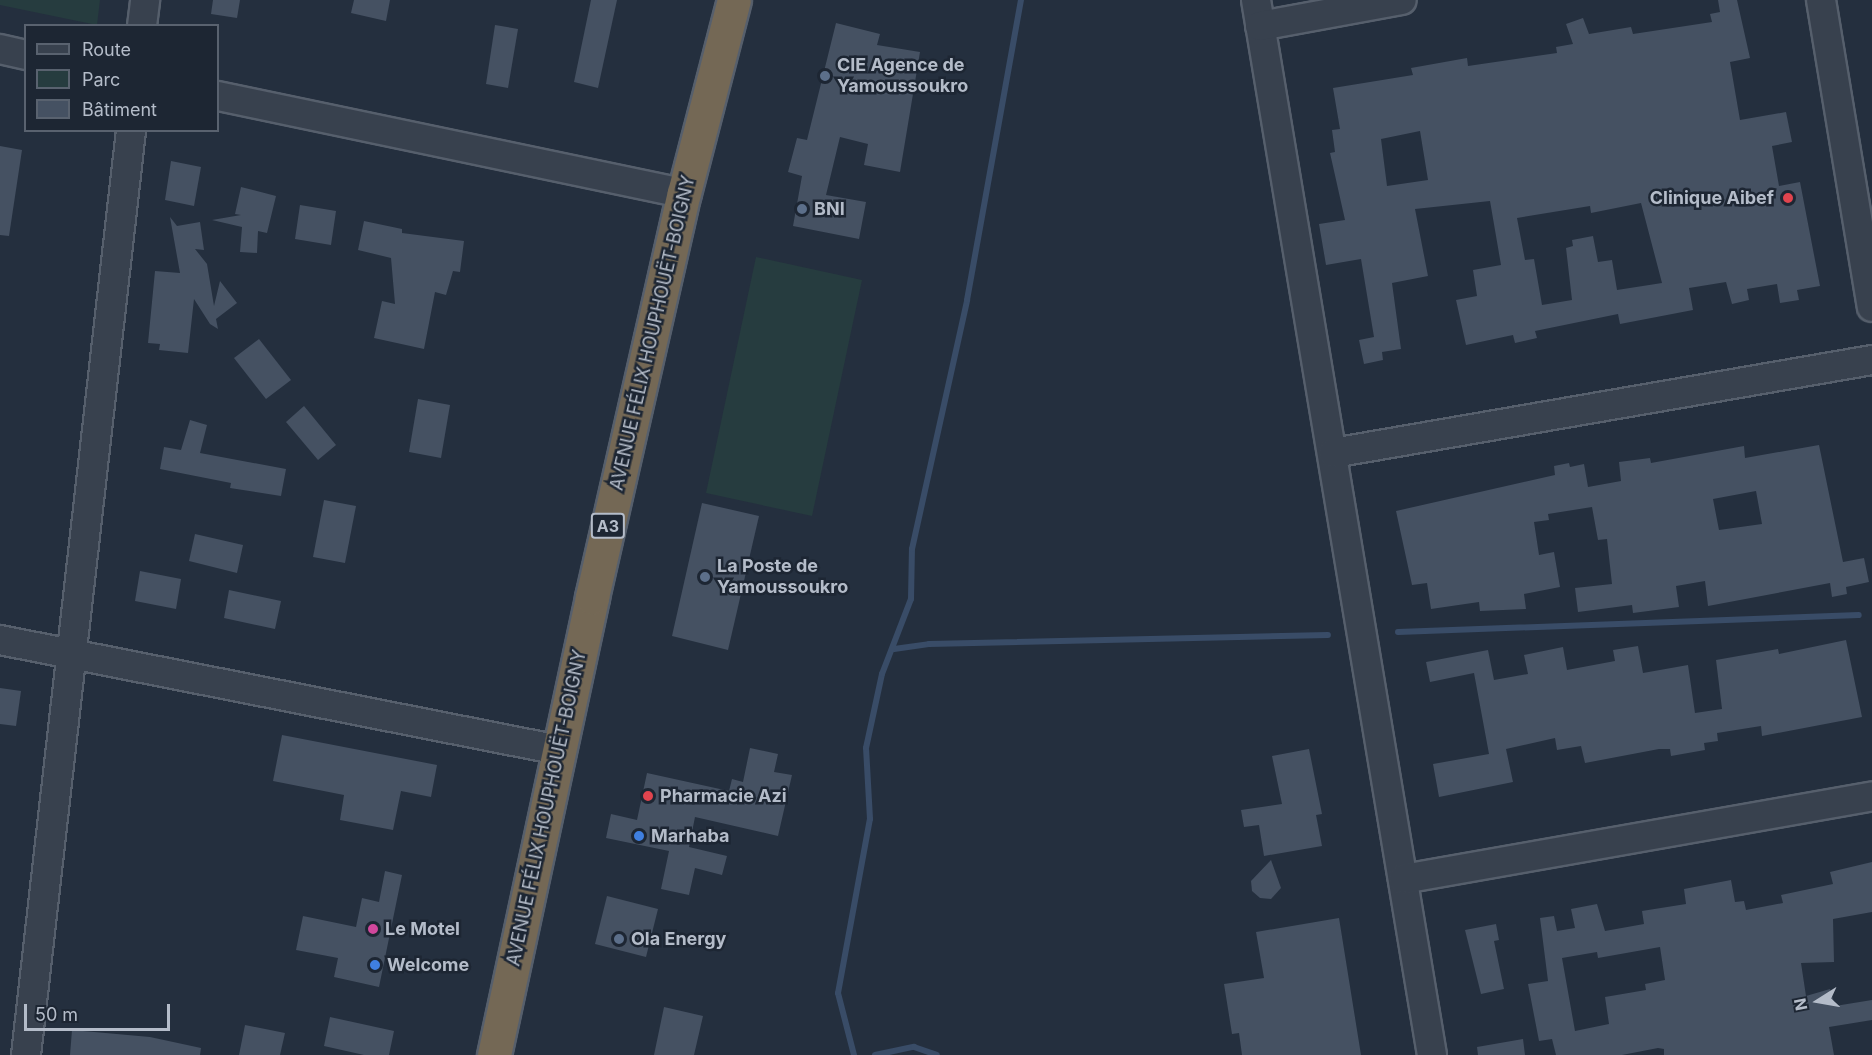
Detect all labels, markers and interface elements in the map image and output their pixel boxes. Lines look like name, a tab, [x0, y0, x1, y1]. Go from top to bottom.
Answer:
legend	[24, 24, 219, 132]
text: Route	[82, 39, 131, 60]
place label: CIE Agence de Yamoussoukro	[837, 55, 968, 98]
text: Parc	[82, 69, 120, 90]
marker: CIE Agence de Yamoussoukro	[818, 69, 832, 83]
text: Bâtiment	[82, 99, 157, 120]
street label: AVENUE FÉLIX HOUPHOUËT-BOIGNY	[606, 173, 700, 493]
place label: Clinique Aibef	[1650, 187, 1774, 209]
marker: Clinique Aibef	[1779, 189, 1797, 207]
place label: BNI	[814, 198, 845, 220]
marker: BNI	[795, 202, 809, 216]
road number: A3	[590, 513, 626, 539]
place label: La Poste de Yamoussoukro	[717, 556, 848, 598]
marker: La Poste de Yamoussoukro	[698, 570, 712, 584]
street label: AVENUE FÉLIX HOUPHOUËT-BOIGNY	[503, 648, 591, 968]
place label: Pharmacie Azi	[660, 785, 787, 807]
marker: Pharmacie Azi	[641, 789, 655, 803]
place label: Marhaba	[651, 825, 729, 847]
marker: Marhaba	[632, 829, 646, 843]
place label: Le Motel	[385, 918, 460, 940]
marker: Le Motel	[366, 922, 380, 936]
place label: Ola Energy	[631, 928, 726, 950]
marker: Ola Energy	[612, 932, 626, 946]
place label: Welcome	[387, 954, 469, 976]
marker: Welcome	[368, 958, 382, 972]
north arrow	[1788, 971, 1848, 1031]
scale bar	[27, 992, 172, 1030]
text: N	[1789, 997, 1811, 1012]
text: 50 m	[35, 1004, 78, 1025]

